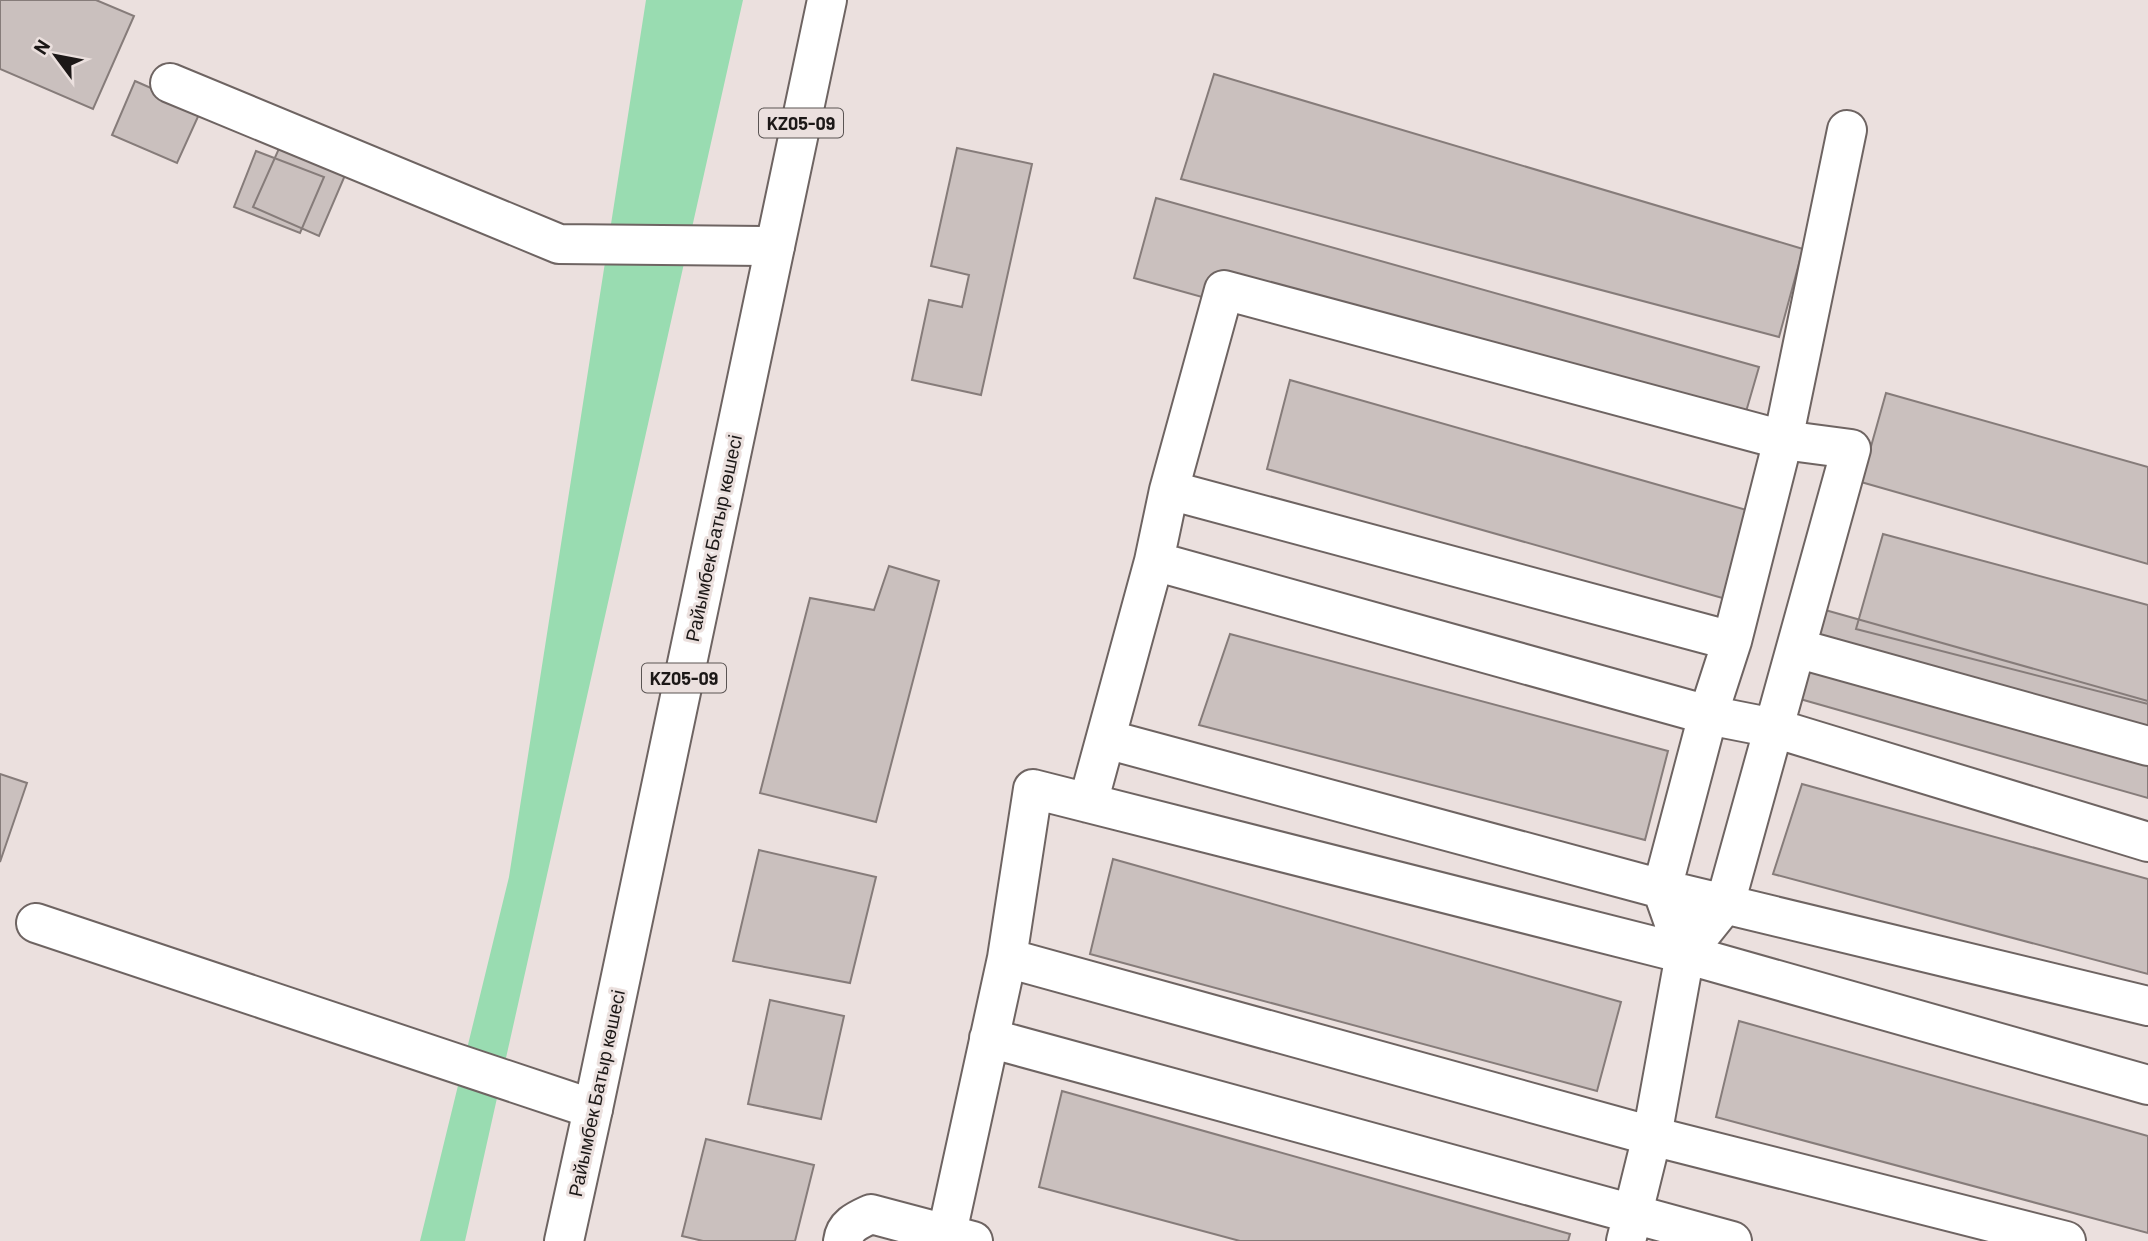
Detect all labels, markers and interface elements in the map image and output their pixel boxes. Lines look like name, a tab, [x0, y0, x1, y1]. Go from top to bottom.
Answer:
north arrow	[21, 21, 91, 91]
text: N	[28, 35, 54, 58]
road number: KZ05-09	[759, 109, 843, 138]
street label: Райымбек Батыр көшесі	[680, 432, 746, 644]
road number: KZ05-09	[642, 664, 726, 692]
street label: Райымбек Батыр көшесі	[563, 987, 629, 1199]

